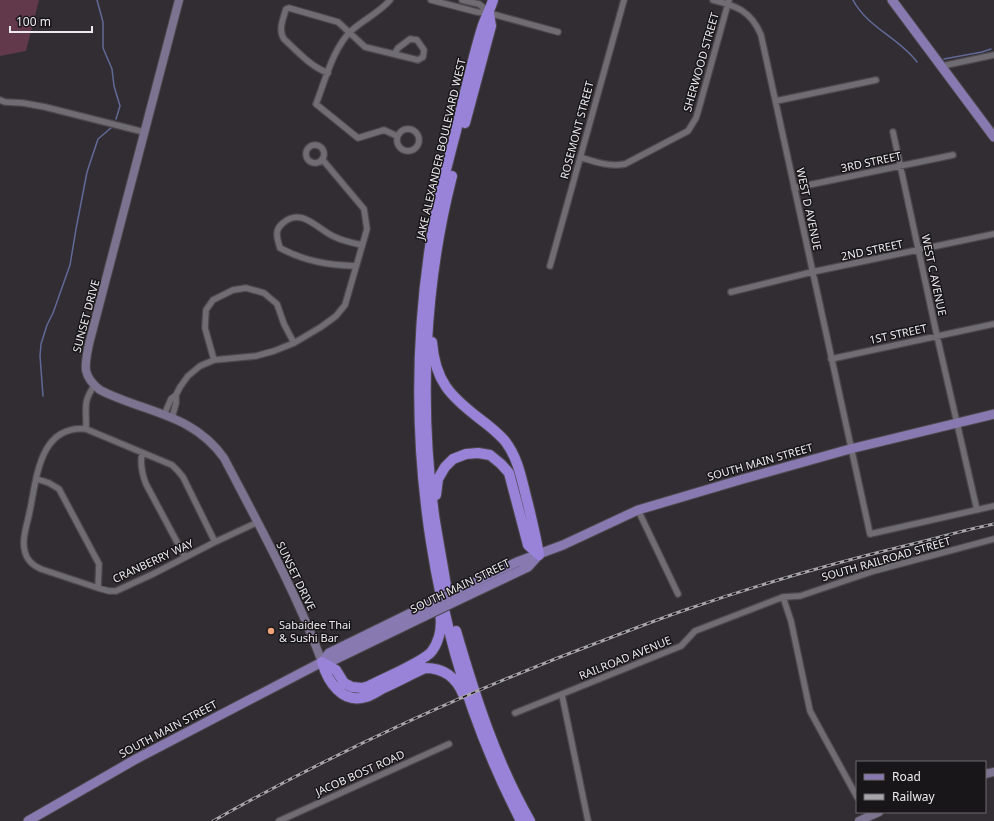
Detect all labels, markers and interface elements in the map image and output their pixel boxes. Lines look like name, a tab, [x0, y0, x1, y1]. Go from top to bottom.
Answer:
scale bar	[10, 8, 92, 34]
street label: SHERWOOD STREET	[679, 10, 722, 113]
text: 100 m	[16, 13, 51, 30]
street label: JAKE ALEXANDER BOULEVARD WEST	[412, 57, 469, 242]
street label: ROSEMONT STREET	[556, 79, 597, 181]
street label: 3RD STREET	[839, 148, 902, 175]
street label: WEST D AVENUE	[793, 166, 826, 252]
street label: WEST C AVENUE	[919, 233, 950, 317]
street label: 2ND STREET	[840, 236, 904, 263]
street label: SUNSET DRIVE	[69, 278, 102, 354]
street label: 1ST STREET	[868, 320, 928, 347]
street label: SOUTH MAIN STREET	[705, 439, 814, 484]
street label: SOUTH RAILROAD STREET	[820, 533, 952, 584]
street label: CRANBERRY WAY	[110, 535, 196, 586]
street label: SUNSET DRIVE	[273, 539, 320, 613]
street label: SOUTH MAIN STREET	[407, 555, 512, 616]
place label: Sabaidee Thai & Sushi Bar	[279, 617, 351, 645]
marker: Sabaidee Thai & Sushi Bar	[266, 626, 276, 636]
street label: RAILROAD AVENUE	[576, 632, 673, 683]
street label: SOUTH MAIN STREET	[116, 696, 219, 761]
street label: JACOB BOST ROAD	[312, 746, 407, 799]
legend	[856, 761, 986, 813]
text: Road	[892, 768, 921, 785]
text: Railway	[892, 788, 936, 805]

